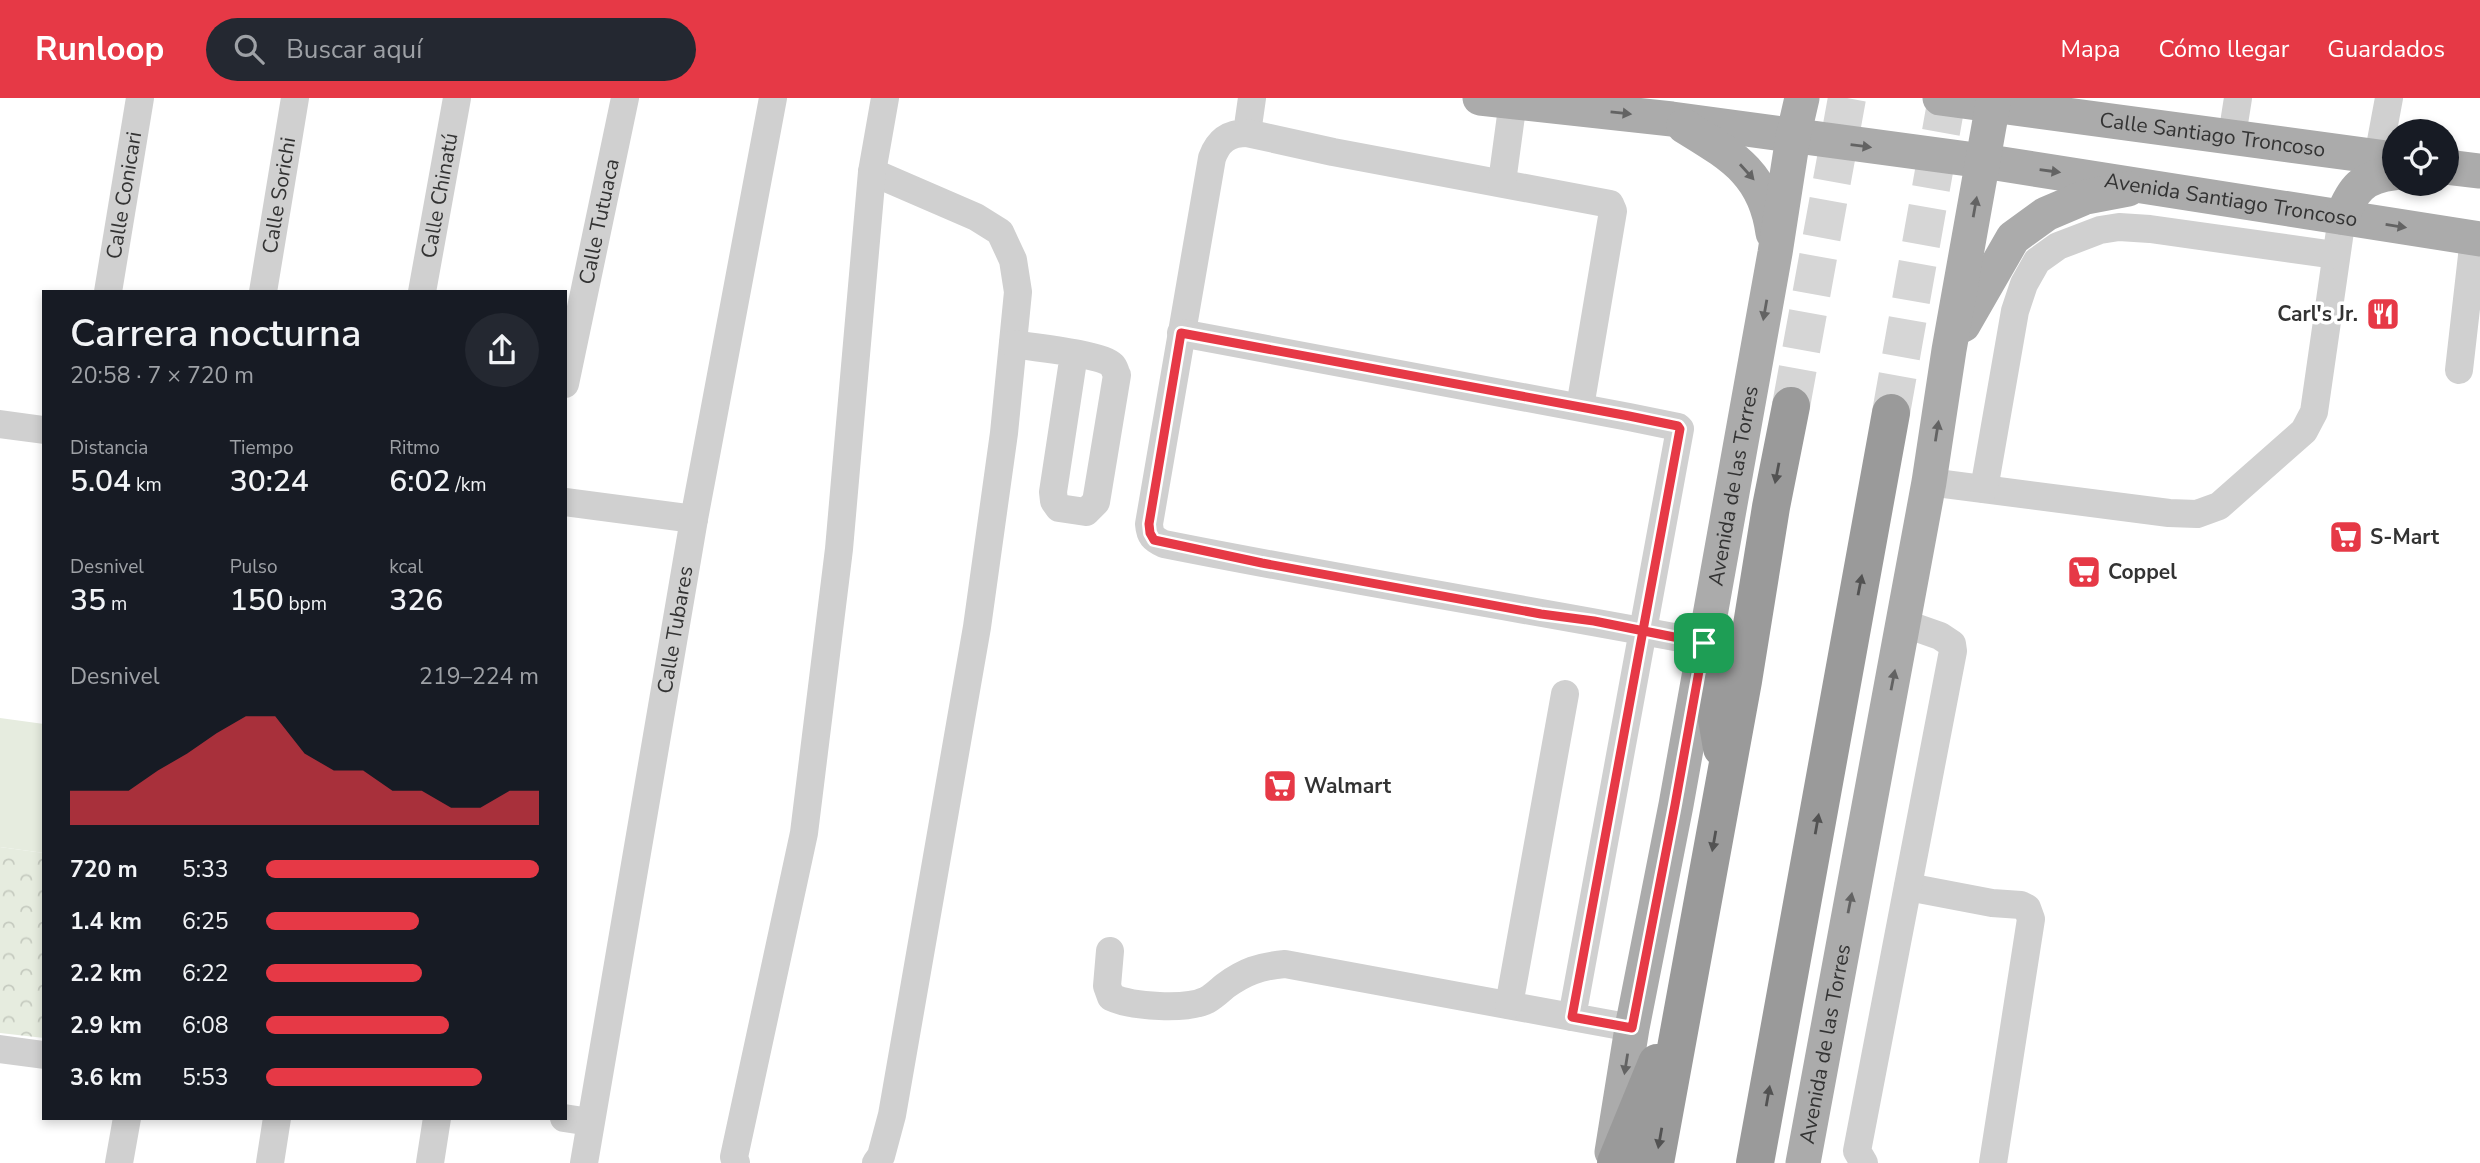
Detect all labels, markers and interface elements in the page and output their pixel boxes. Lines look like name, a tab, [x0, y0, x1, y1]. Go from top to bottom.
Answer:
search box	[206, 18, 696, 81]
text: Runloop	[35, 27, 164, 72]
icon: search	[230, 30, 268, 68]
text: Buscar aquí	[286, 32, 422, 67]
text: Mapa	[2060, 33, 2120, 65]
text: Cómo llegar	[2158, 33, 2289, 65]
text: Guardados	[2327, 33, 2445, 65]
street label: Calle Santiago Troncoso	[2098, 106, 2327, 164]
one-way arrow	[1610, 108, 1632, 119]
map controls	[2382, 119, 2459, 196]
button: locate	[2382, 119, 2459, 196]
street label: Calle Conicari	[100, 129, 148, 261]
street label: Calle Chinatú	[414, 131, 464, 261]
street label: Calle Sorichi	[256, 135, 302, 256]
one-way arrow	[1850, 140, 1872, 151]
street label: Calle Tutuaca	[572, 156, 626, 287]
one-way arrow	[1739, 163, 1755, 181]
one-way arrow	[2039, 165, 2061, 176]
street label: Avenida Santiago Troncoso	[2102, 166, 2360, 234]
one-way arrow	[1969, 196, 1980, 218]
one-way arrow	[2385, 221, 2407, 232]
restaurant icon: Carl's Jr.	[2364, 295, 2402, 333]
one-way arrow	[1759, 299, 1770, 321]
place label: Carl's Jr.	[2277, 300, 2358, 328]
text: Carrera nocturna	[70, 308, 361, 359]
button: share	[465, 313, 539, 387]
text: 20:58 · 7 × 720 m	[70, 360, 254, 391]
street label: Avenida de las Torres	[1702, 384, 1765, 588]
one-way arrow	[1932, 420, 1943, 442]
text: Distancia	[70, 435, 148, 461]
text: Tiempo	[230, 435, 294, 461]
text: Ritmo	[389, 435, 440, 461]
text: 5.04	[70, 461, 131, 502]
text: 30:24	[230, 461, 309, 502]
text: 6:02	[389, 461, 450, 502]
one-way arrow	[1772, 462, 1783, 484]
text: km	[131, 472, 162, 498]
text: /km	[450, 472, 486, 498]
supermarket icon: S-Mart	[2327, 518, 2365, 556]
place label: S-Mart	[2370, 523, 2440, 551]
supermarket icon: Coppel	[2065, 553, 2103, 591]
text: Desnivel	[70, 554, 144, 580]
text: Pulso	[230, 554, 277, 580]
text: kcal	[389, 554, 423, 580]
place label: Coppel	[2108, 558, 2177, 586]
street label: Calle Tubares	[650, 564, 700, 696]
one-way arrow	[1855, 574, 1866, 596]
text: 35	[70, 580, 106, 621]
text: 150	[230, 580, 284, 621]
text: 326	[389, 580, 443, 621]
text: m	[106, 591, 127, 617]
text: bpm	[284, 591, 327, 617]
pin	[1674, 613, 1734, 673]
icon: arrive	[1685, 624, 1723, 662]
text: Desnivel	[70, 661, 160, 692]
text: 219–224 m	[419, 661, 539, 692]
one-way arrow	[1887, 669, 1898, 691]
supermarket icon: Walmart	[1261, 767, 1299, 805]
place label: Walmart	[1304, 772, 1392, 800]
one-way arrow	[1812, 813, 1823, 835]
one-way arrow	[1708, 830, 1719, 852]
text: 720 m	[70, 854, 138, 885]
text: 5:33	[182, 854, 229, 885]
one-way arrow	[1845, 892, 1856, 914]
text: 1.4 km	[70, 906, 142, 937]
text: 6:25	[182, 906, 229, 937]
street label: Avenida de las Torres	[1793, 942, 1857, 1146]
text: 2.2 km	[70, 958, 142, 989]
text: 6:22	[182, 958, 229, 989]
text: 2.9 km	[70, 1010, 142, 1041]
text: 6:08	[182, 1010, 229, 1041]
one-way arrow	[1620, 1053, 1631, 1075]
text: 3.6 km	[70, 1062, 142, 1093]
text: 5:53	[182, 1062, 229, 1093]
one-way arrow	[1762, 1085, 1773, 1107]
one-way arrow	[1654, 1127, 1665, 1149]

